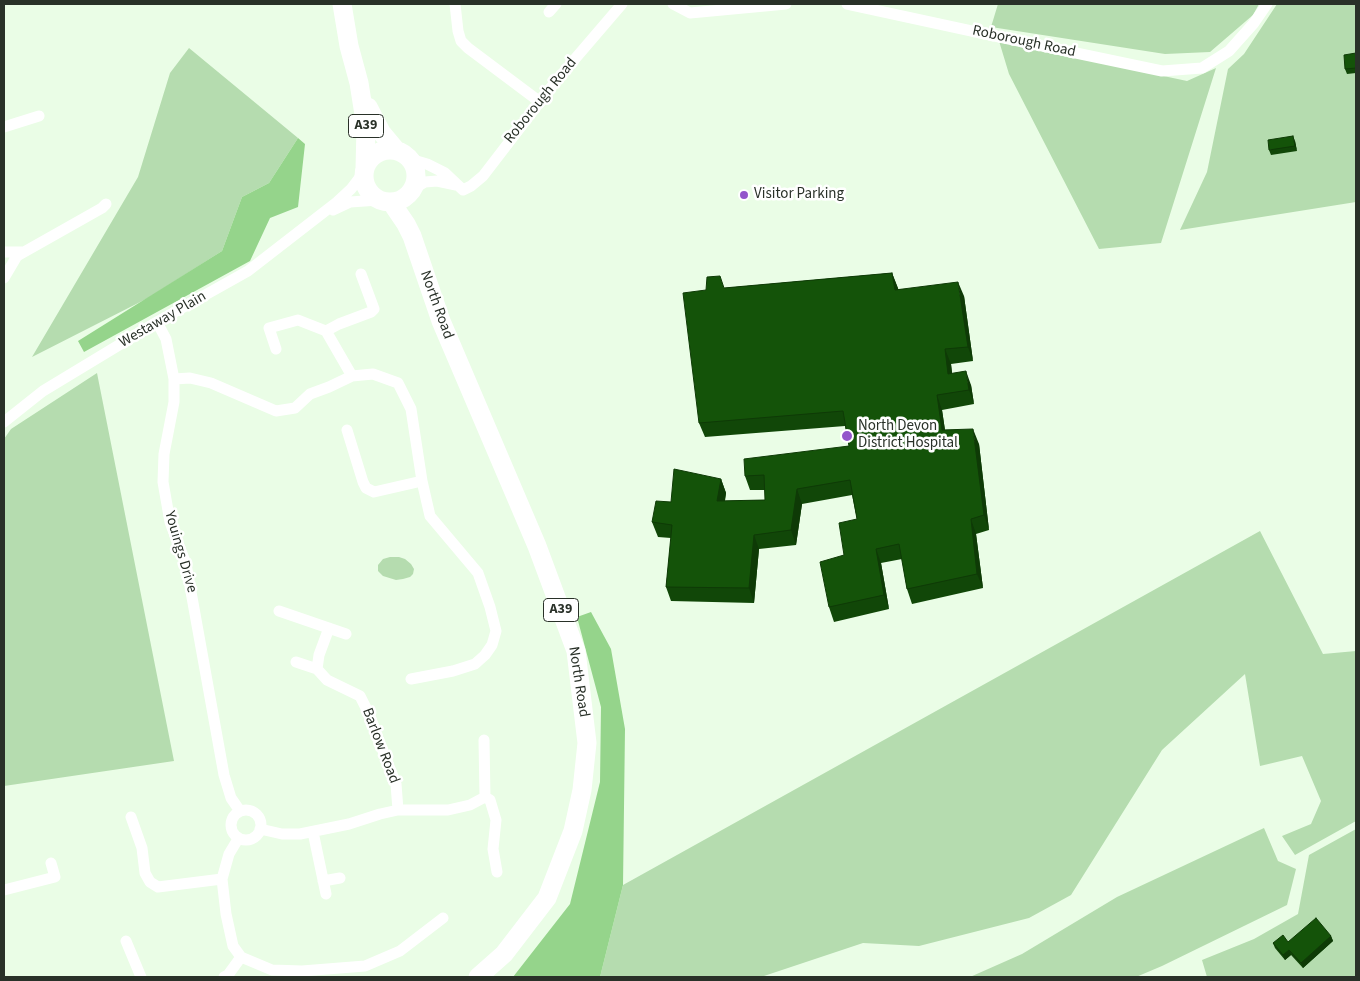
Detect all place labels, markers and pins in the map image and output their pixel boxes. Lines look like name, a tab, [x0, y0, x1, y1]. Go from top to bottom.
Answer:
place label: Visitor Parking	[754, 186, 844, 204]
marker: Visitor Parking	[738, 189, 750, 201]
place label: North Devon District Hospital	[858, 418, 958, 453]
marker: North Devon District Hospital	[840, 429, 854, 443]

